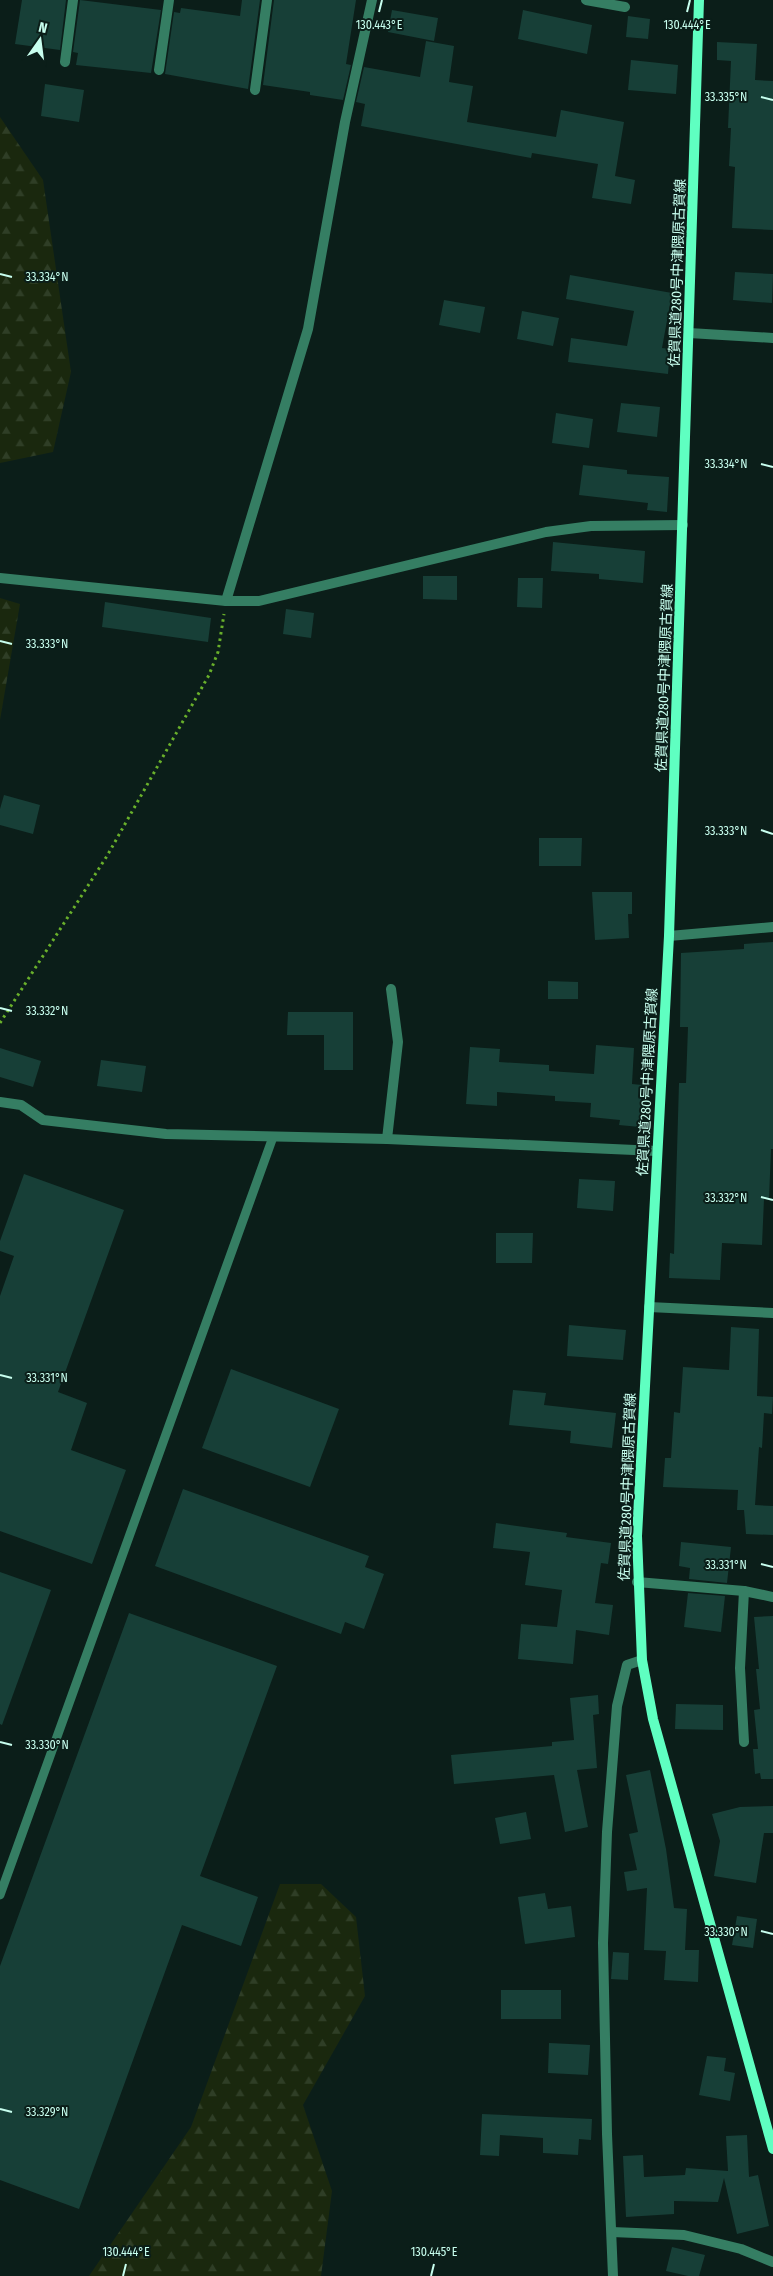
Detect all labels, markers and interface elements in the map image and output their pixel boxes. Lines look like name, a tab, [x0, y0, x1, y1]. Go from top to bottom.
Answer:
north arrow	[15, 15, 65, 65]
text: 130.443°E	[356, 18, 403, 32]
text: 130.444°E	[663, 18, 711, 32]
text: N	[37, 19, 49, 37]
text: 33.335°N	[705, 90, 747, 104]
street label: 佐賀県道280号中津隈原古賀線	[666, 179, 689, 367]
text: 33.334°N	[26, 270, 68, 284]
text: 33.334°N	[705, 457, 747, 471]
street label: 佐賀県道280号中津隈原古賀線	[653, 584, 676, 772]
text: 33.333°N	[26, 637, 68, 651]
text: 33.333°N	[705, 824, 747, 838]
street label: 佐賀県道280号中津隈原古賀線	[634, 987, 661, 1177]
text: 33.332°N	[26, 1004, 68, 1018]
text: 33.332°N	[705, 1191, 747, 1205]
text: 33.331°N	[26, 1371, 68, 1385]
street label: 佐賀県道280号中津隈原古賀線	[616, 1393, 639, 1581]
text: 33.331°N	[705, 1558, 747, 1572]
text: 33.330°N	[25, 1738, 69, 1752]
text: 33.330°N	[704, 1925, 748, 1939]
text: 33.329°N	[26, 2105, 68, 2119]
text: 130.444°E	[102, 2245, 150, 2259]
text: 130.445°E	[411, 2245, 458, 2259]

